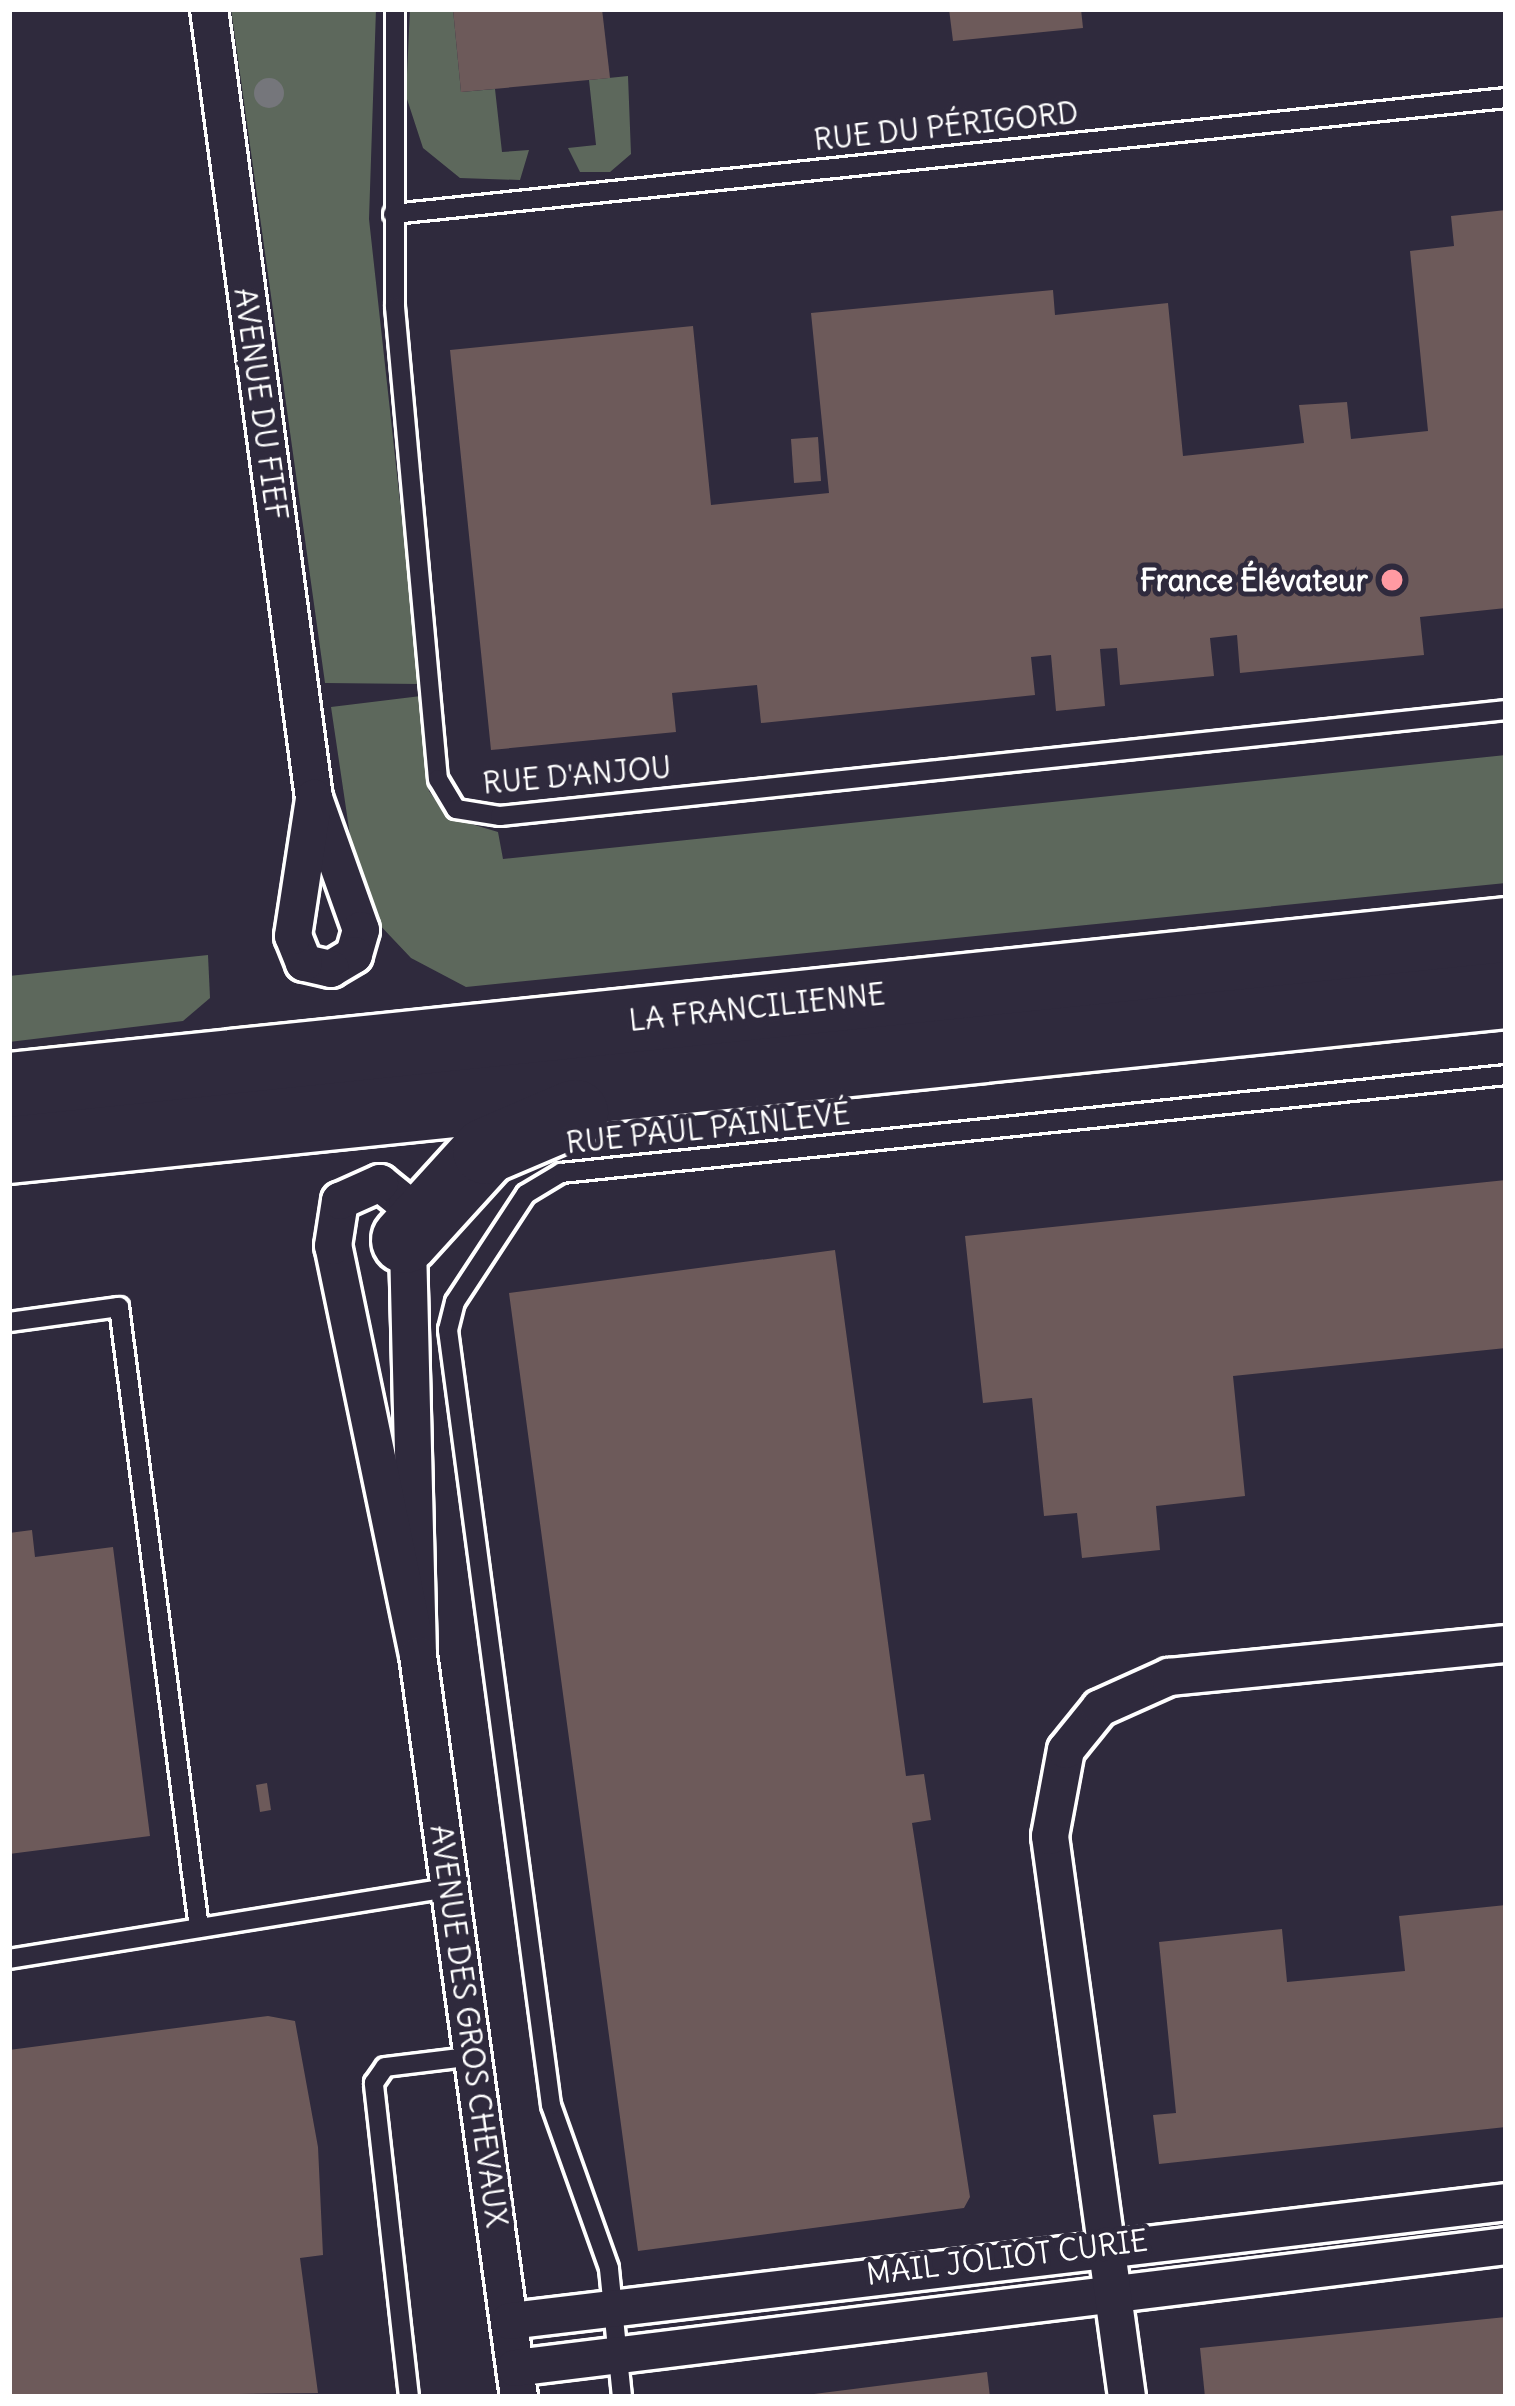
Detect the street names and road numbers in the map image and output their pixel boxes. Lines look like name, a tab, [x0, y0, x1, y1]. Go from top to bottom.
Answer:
street label: RUE DU PÉRIGORD	[812, 94, 1080, 158]
street label: AVENUE DU FIEF	[227, 286, 295, 522]
street label: RUE D'ANJOU	[481, 749, 673, 801]
street label: LA FRANCILIENNE	[627, 976, 887, 1038]
street label: RUE PAUL PAINLEVÉ	[564, 1095, 852, 1161]
street label: AVENUE DES GROS CHEVAUX	[423, 1823, 515, 2229]
street label: MAIL JOLIOT CURIE	[864, 2222, 1150, 2292]

